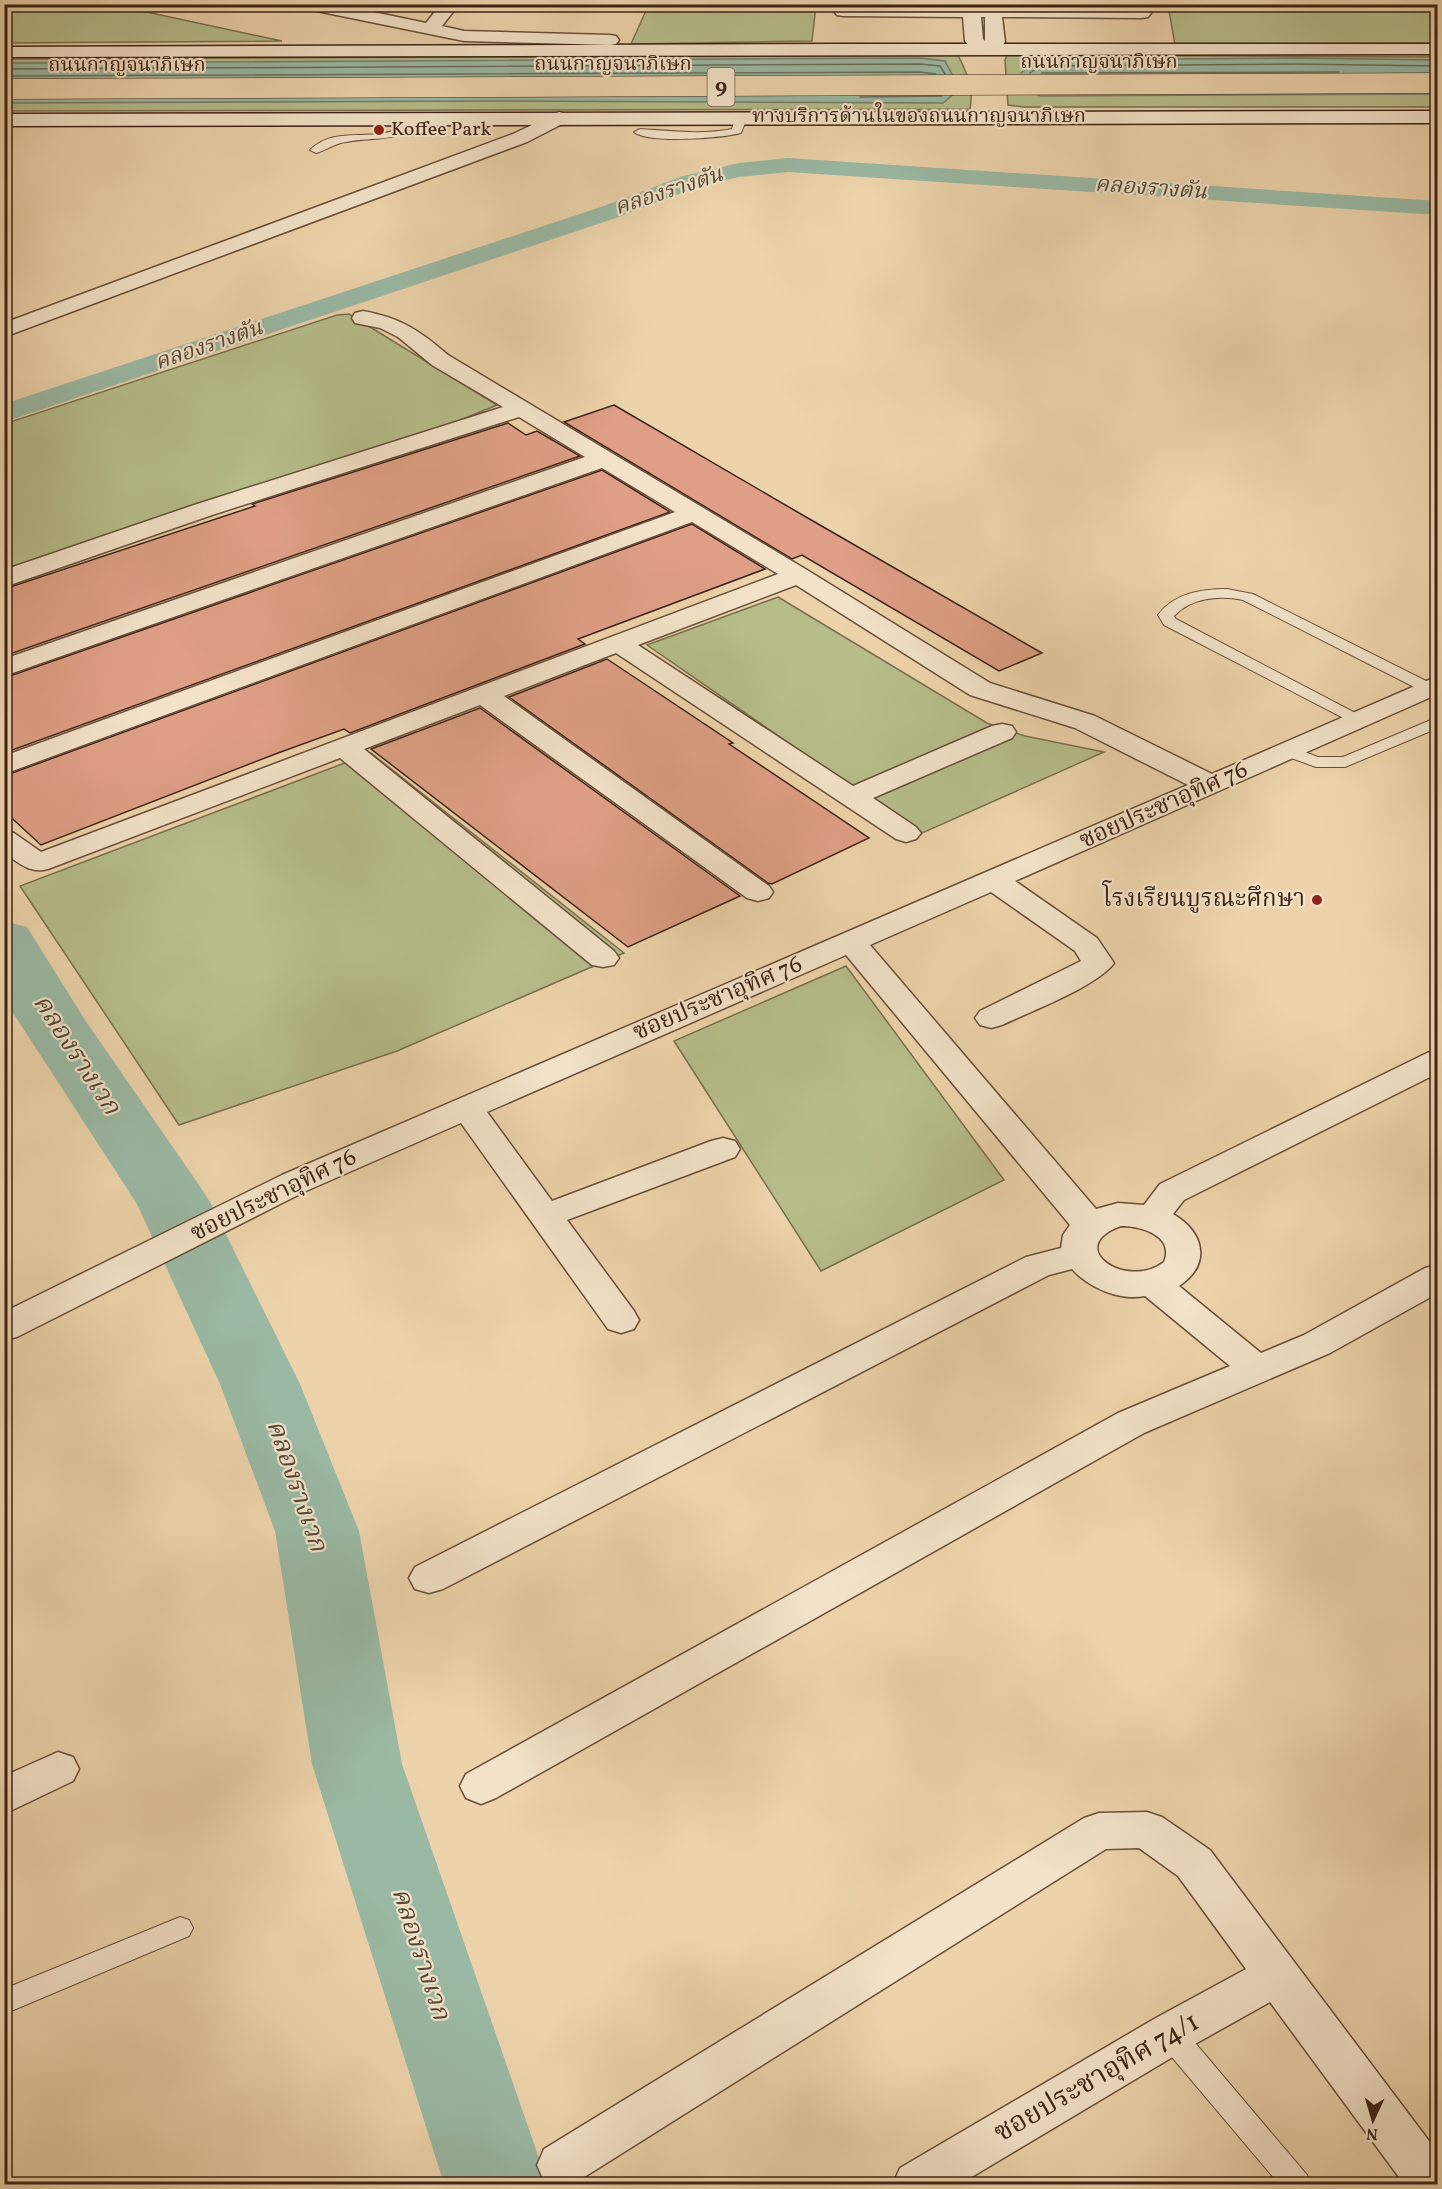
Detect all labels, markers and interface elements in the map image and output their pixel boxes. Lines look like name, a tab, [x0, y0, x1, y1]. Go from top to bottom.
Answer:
street label: ถนนกาญจนาภิเษก	[1020, 49, 1178, 77]
street label: ถนนกาญจนาภิเษก	[534, 51, 692, 79]
street label: ถนนกาญจนาภิเษก	[48, 52, 206, 80]
road number: 9	[708, 68, 734, 106]
street label: ทางบริการด้านในของถนนกาญจนาภิเษก	[752, 102, 1086, 131]
place label: Koffee Park	[391, 116, 492, 144]
marker: Koffee Park	[372, 123, 386, 137]
water label: คลองรางตัน	[611, 160, 728, 224]
water label: คลองรางตัน	[1094, 170, 1209, 208]
water label: คลองรางตัน	[151, 313, 268, 379]
street label: ซอยประชาอุทิศ 76	[1074, 754, 1254, 858]
place label: โรงเรียนบูรณะศึกษา	[1102, 880, 1305, 917]
marker: โรงเรียนบูรณะศึกษา	[1310, 893, 1324, 907]
street label: ซอยประชาอุทิศ 76	[628, 948, 808, 1050]
water label: คลองรางเวก	[24, 988, 129, 1123]
street label: ซอยประชาอุทิศ 76	[185, 1141, 363, 1251]
water label: คลองรางเวก	[257, 1415, 336, 1558]
water label: คลองรางเวก	[382, 1883, 459, 2026]
street label: ซอยประชาอุทิศ 74/1	[987, 2003, 1207, 2153]
north arrow	[1343, 2090, 1403, 2150]
text: N	[1365, 2122, 1379, 2144]

